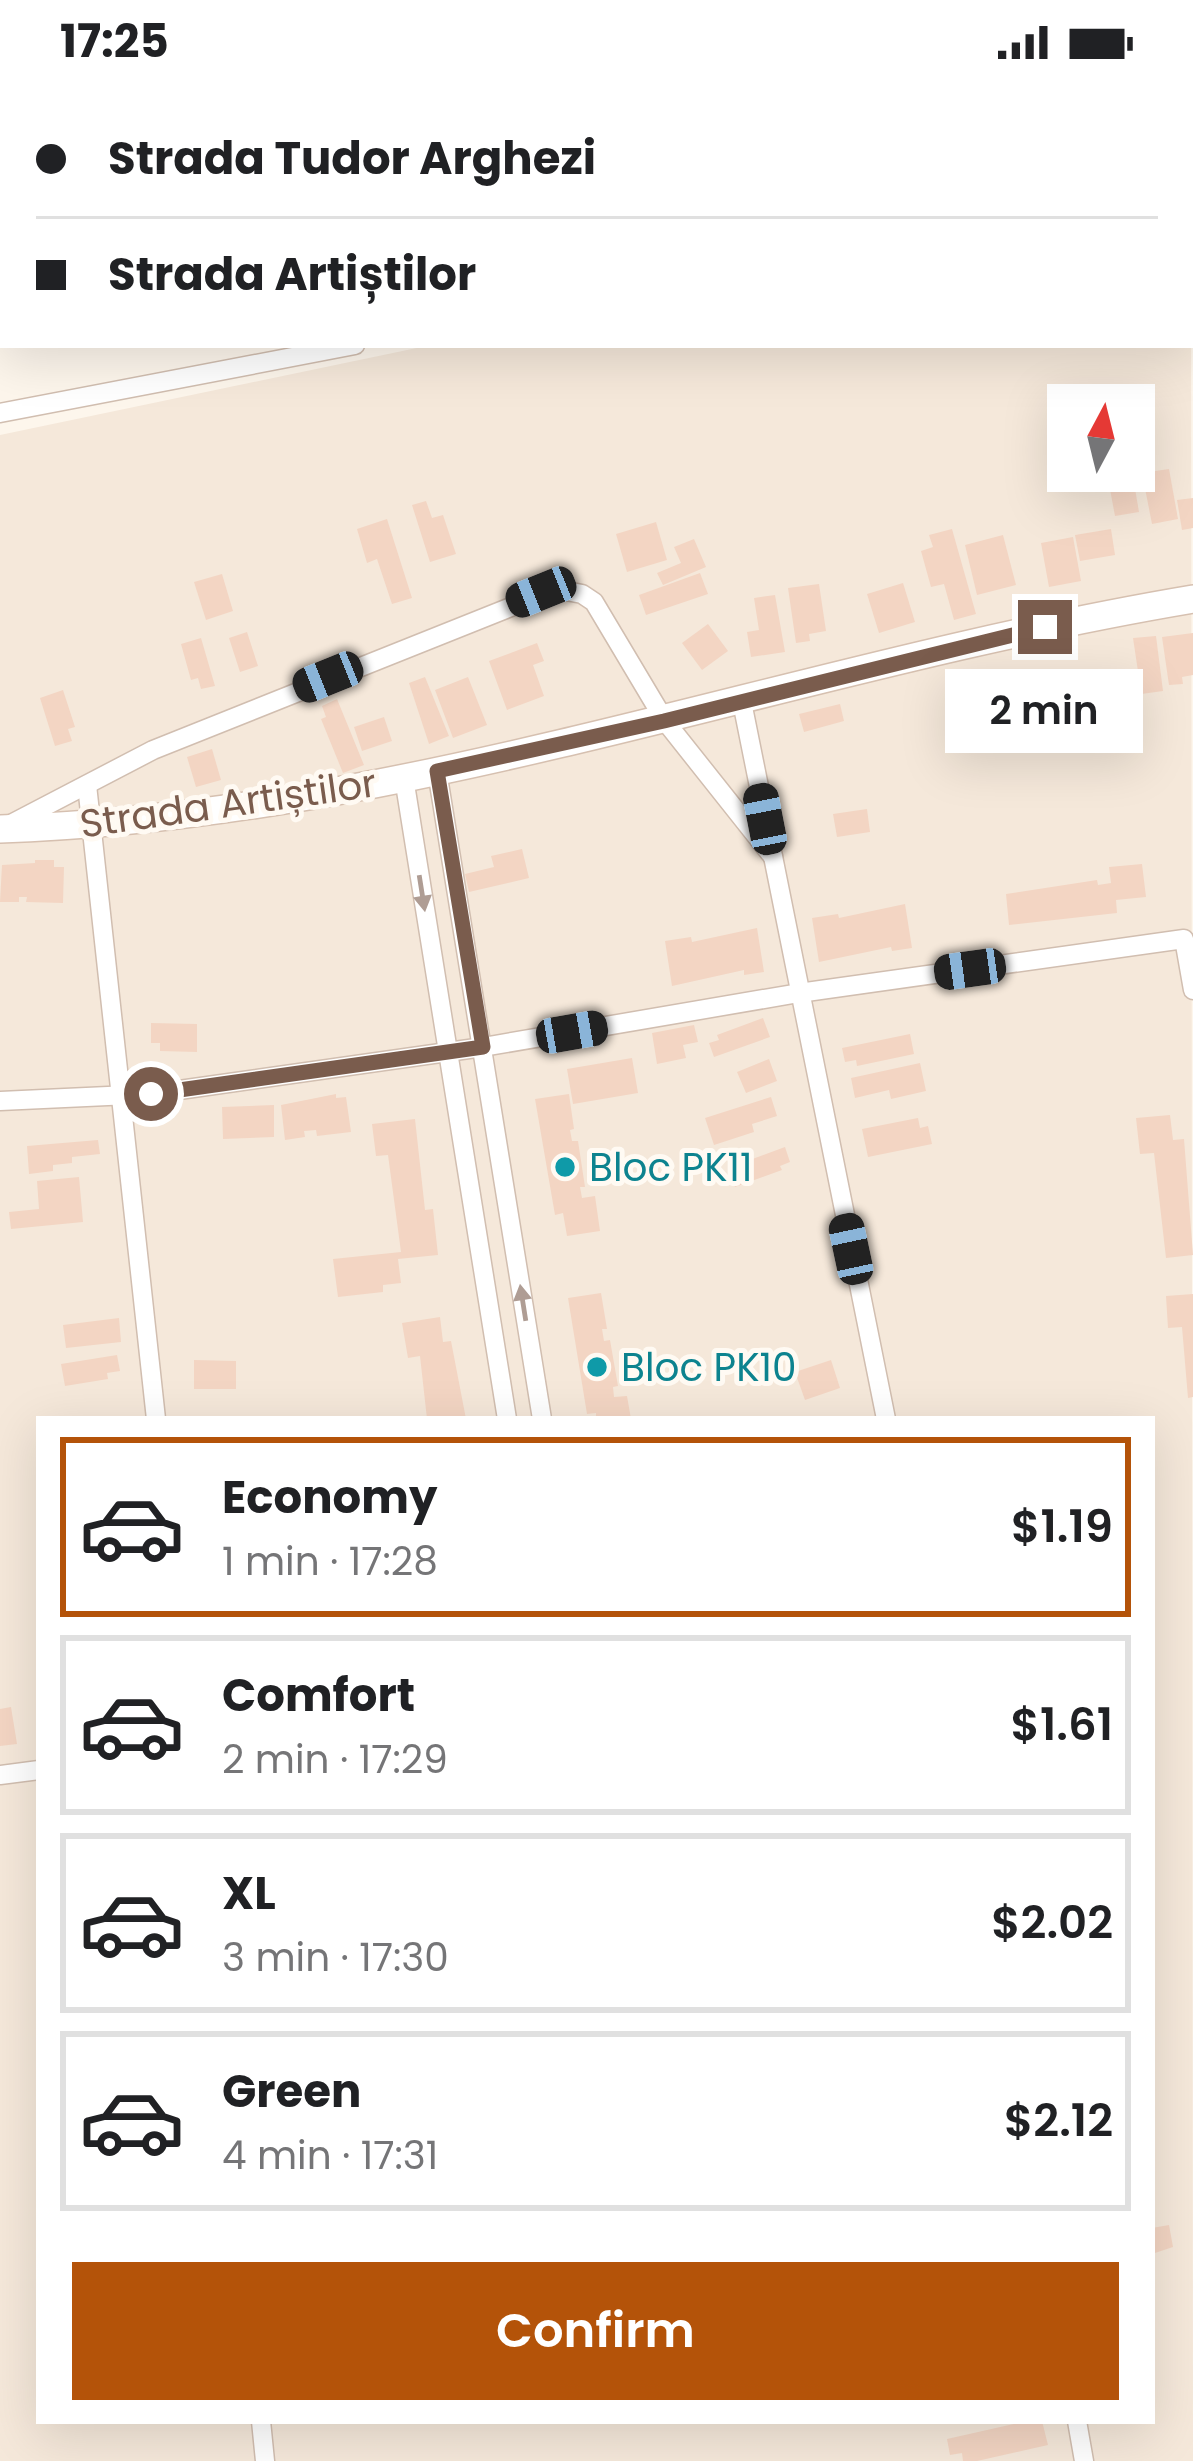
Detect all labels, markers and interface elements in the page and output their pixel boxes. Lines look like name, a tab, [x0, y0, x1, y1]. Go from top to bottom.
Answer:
text: 17:25	[60, 10, 169, 73]
text: Strada Tudor Arghezi	[108, 127, 596, 190]
text: Strada Artiștilor	[108, 243, 476, 306]
north arrow	[1047, 384, 1155, 492]
map controls	[1047, 384, 1155, 492]
car	[501, 562, 581, 622]
route end	[1018, 600, 1072, 654]
car	[288, 647, 368, 707]
callout: 2 min	[946, 669, 1144, 753]
text: 2 min	[989, 683, 1099, 738]
street label: Strada Artiștilor	[76, 755, 380, 852]
car	[740, 780, 790, 858]
one-way arrow	[414, 875, 432, 913]
car	[932, 946, 1008, 992]
car	[533, 1008, 611, 1056]
route start	[124, 1067, 178, 1121]
place label: Bloc PK11	[589, 1140, 752, 1195]
marker: Bloc PK11	[552, 1154, 578, 1180]
car	[826, 1210, 876, 1288]
one-way arrow	[514, 1284, 532, 1322]
place label: Bloc PK10	[621, 1340, 796, 1395]
marker: Bloc PK10	[584, 1354, 610, 1380]
text: Economy	[222, 1466, 437, 1529]
icon: car	[78, 1473, 186, 1581]
text: $1.19	[1011, 1495, 1113, 1558]
text: 1 min · 17:28	[222, 1534, 438, 1589]
text: Comfort	[222, 1664, 415, 1727]
icon: car	[78, 1671, 186, 1779]
text: $1.61	[1010, 1693, 1113, 1756]
text: 2 min · 17:29	[222, 1732, 448, 1787]
text: XL	[222, 1862, 276, 1925]
icon: car	[78, 1869, 186, 1977]
text: $2.02	[991, 1891, 1113, 1954]
text: 3 min · 17:30	[222, 1930, 449, 1985]
text: Green	[222, 2060, 361, 2123]
icon: car	[78, 2067, 186, 2175]
text: $2.12	[1004, 2089, 1113, 2152]
text: 4 min · 17:31	[222, 2128, 438, 2183]
button: Confirm	[72, 2262, 1119, 2400]

